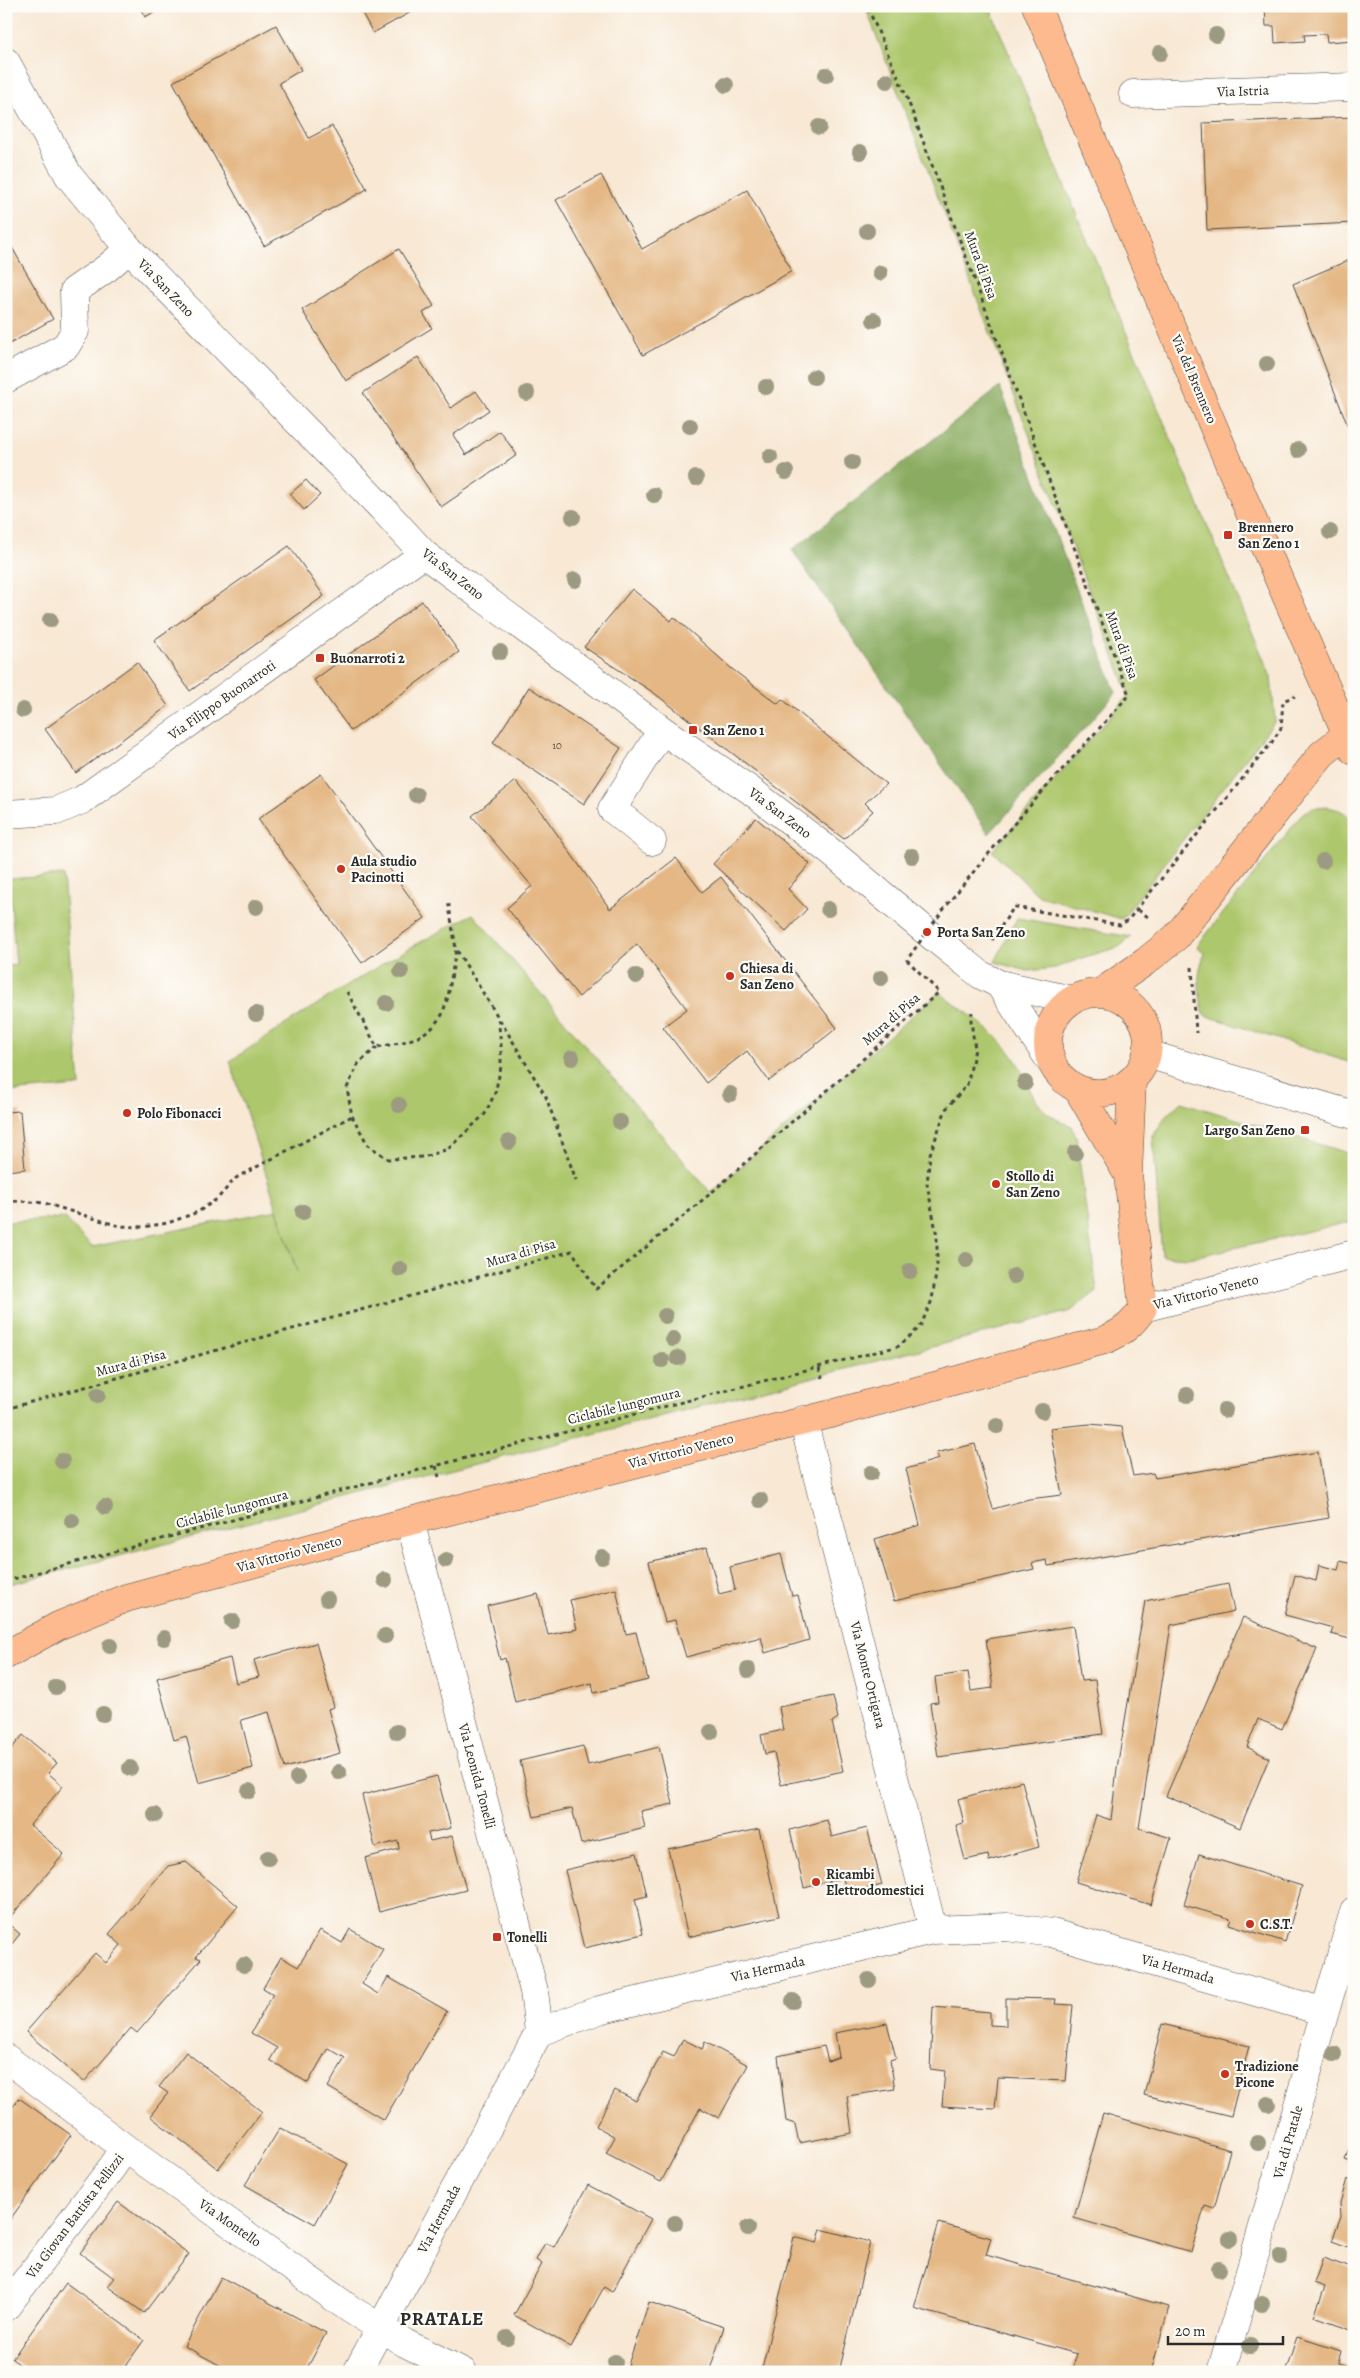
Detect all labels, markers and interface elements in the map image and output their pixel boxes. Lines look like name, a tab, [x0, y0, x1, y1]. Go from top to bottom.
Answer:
street label: Via Istria	[1216, 81, 1270, 101]
street label: Mura di Pisa	[960, 228, 1002, 302]
street label: Via San Zeno	[133, 254, 199, 321]
street label: Via del Brennero	[1166, 331, 1221, 426]
place label: Brennero San Zeno 1	[1238, 518, 1299, 553]
marker: Brennero San Zeno 1	[1222, 529, 1234, 541]
street label: Via San Zeno	[417, 543, 488, 604]
street label: Mura di Pisa	[1101, 608, 1143, 682]
place label: Buonarroti 2	[330, 649, 405, 668]
marker: Buonarroti 2	[314, 652, 326, 664]
street label: Via Filippo Buonarroti	[164, 656, 280, 745]
place label: San Zeno 1	[703, 721, 764, 740]
marker: San Zeno 1	[687, 724, 699, 736]
house number: 10	[552, 738, 562, 753]
street label: Via San Zeno	[744, 783, 815, 843]
place label: Aula studio Pacinotti	[350, 852, 417, 887]
marker: Aula studio Pacinotti	[335, 863, 347, 875]
place label: Porta San Zeno	[937, 923, 1025, 942]
marker: Porta San Zeno	[921, 926, 933, 938]
place label: Chiesa di San Zeno	[740, 959, 794, 994]
marker: Chiesa di San Zeno	[724, 970, 736, 982]
street label: Mura di Pisa	[858, 988, 925, 1050]
place label: Polo Fibonacci	[137, 1104, 221, 1123]
marker: Polo Fibonacci	[121, 1107, 133, 1119]
place label: Largo San Zeno	[1204, 1121, 1295, 1140]
marker: Largo San Zeno	[1299, 1124, 1311, 1136]
place label: Stollo di San Zeno	[1006, 1167, 1060, 1202]
marker: Stollo di San Zeno	[990, 1178, 1002, 1190]
street label: Mura di Pisa	[484, 1234, 558, 1272]
street label: Via Vittorio Veneto	[1150, 1270, 1261, 1314]
street label: Mura di Pisa	[94, 1344, 168, 1381]
street label: Ciclabile lungomura	[566, 1383, 683, 1429]
street label: Via Vittorio Veneto	[625, 1429, 736, 1473]
street label: Ciclabile lungomura	[174, 1485, 291, 1533]
street label: Via Vittorio Veneto	[234, 1531, 344, 1577]
street label: Via Monte Ortigara	[845, 1618, 891, 1731]
street label: Via Leonida Tonelli	[454, 1720, 500, 1831]
place label: Ricambi Elettrodomestici	[826, 1865, 924, 1900]
marker: Ricambi Elettrodomestici	[810, 1876, 822, 1888]
place label: C.S.T.	[1260, 1915, 1293, 1934]
marker: C.S.T.	[1244, 1918, 1256, 1930]
place label: Tonelli	[507, 1928, 547, 1947]
marker: Tonelli	[491, 1931, 503, 1943]
street label: Via Hermada	[1138, 1949, 1217, 1989]
street label: Via Hermada	[728, 1951, 807, 1987]
place label: Tradizione Picone	[1235, 2057, 1299, 2092]
marker: Tradizione Picone	[1219, 2068, 1231, 2080]
street label: Via di Pratale	[1268, 2103, 1308, 2182]
street label: Via Giovan Battista Pellizzi	[21, 2149, 129, 2283]
street label: Via Hermada	[412, 2181, 465, 2258]
street label: Via Montello	[194, 2194, 265, 2251]
district label: PRATALE	[400, 2306, 484, 2332]
scale bar	[1168, 2313, 1282, 2345]
text: 20 m	[1175, 2321, 1206, 2341]

